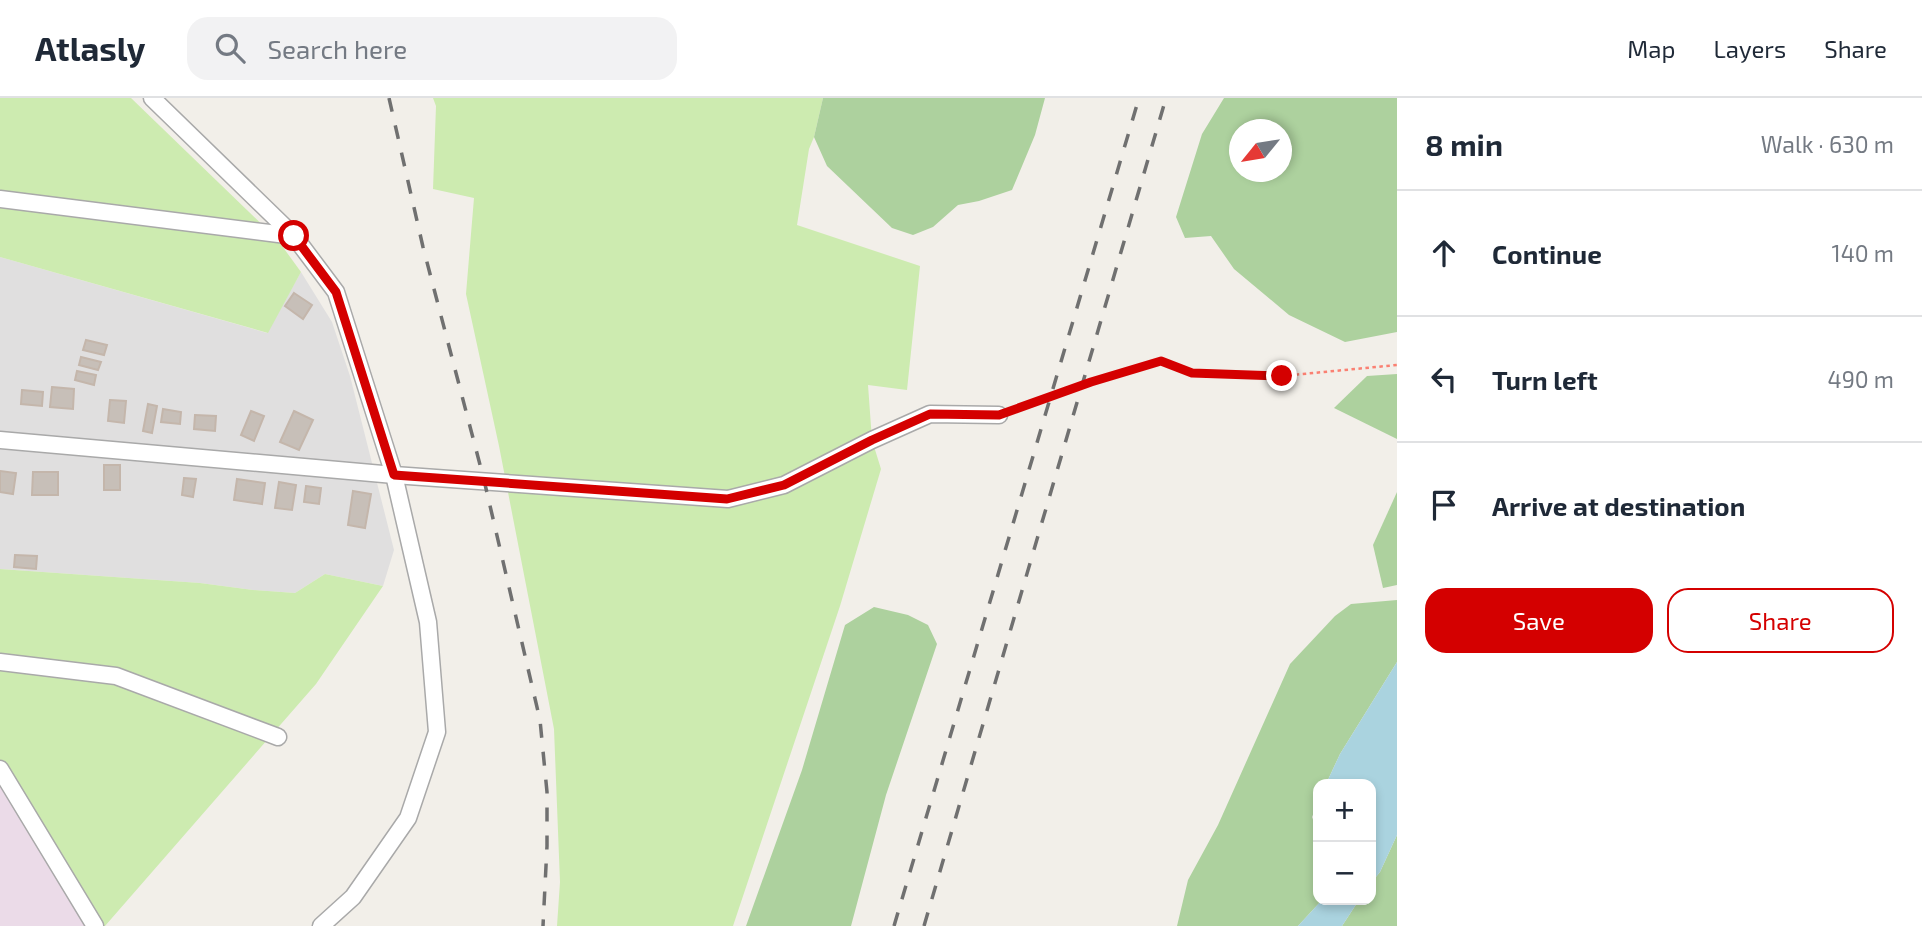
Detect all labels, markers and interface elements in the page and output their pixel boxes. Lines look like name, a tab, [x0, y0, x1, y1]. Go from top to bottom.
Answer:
search box	[187, 17, 677, 80]
text: Atlasly	[35, 28, 145, 68]
icon: search	[211, 29, 249, 67]
text: Search here	[267, 33, 407, 64]
text: Map	[1627, 34, 1675, 63]
text: Layers	[1713, 34, 1786, 63]
text: Share	[1824, 34, 1887, 63]
north arrow	[1229, 119, 1292, 182]
text: 8 min	[1425, 126, 1503, 162]
text: Walk · 630 m	[1761, 130, 1894, 158]
route start	[278, 220, 309, 251]
icon: ahead	[1425, 234, 1463, 272]
text: Continue	[1492, 238, 1602, 269]
text: 140 m	[1832, 239, 1894, 267]
route end	[1266, 360, 1297, 391]
icon: left	[1425, 360, 1463, 398]
text: Turn left	[1492, 364, 1598, 395]
text: 490 m	[1828, 365, 1894, 393]
icon: arrive	[1425, 486, 1463, 524]
text: Arrive at destination	[1492, 490, 1745, 521]
button: Save	[1425, 588, 1653, 653]
button: Share	[1667, 588, 1894, 653]
map controls	[1313, 779, 1376, 905]
button: +	[1313, 779, 1376, 842]
button: −	[1313, 842, 1376, 905]

